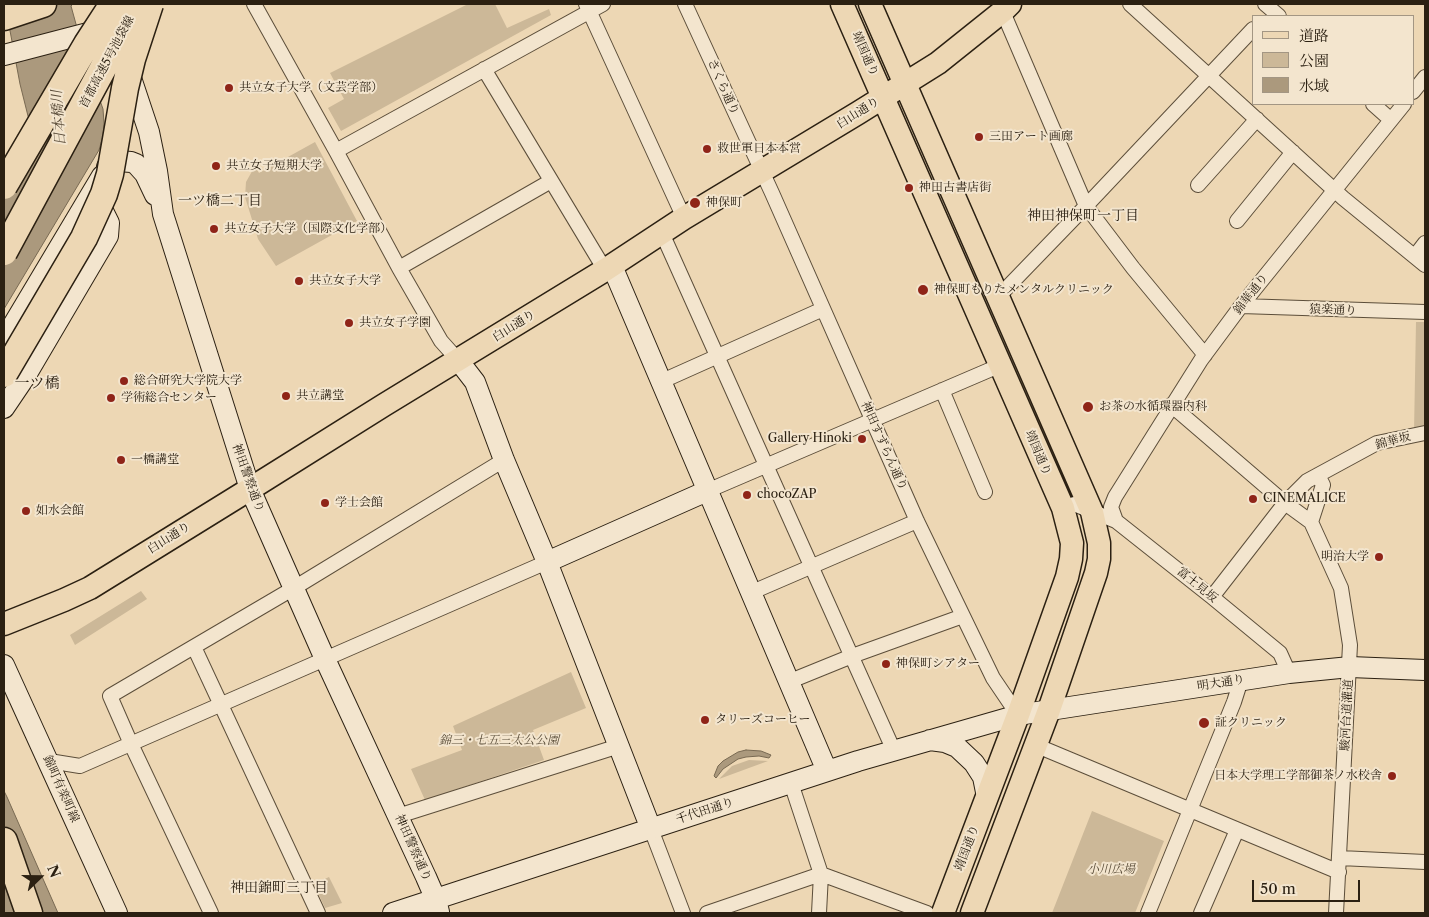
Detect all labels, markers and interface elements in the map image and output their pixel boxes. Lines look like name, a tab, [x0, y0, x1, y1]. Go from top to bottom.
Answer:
street label: 首都高速5号池袋線	[77, 13, 137, 111]
legend	[1252, 15, 1414, 105]
text: 道路	[1299, 26, 1329, 45]
street label: 靖国通り	[849, 29, 881, 79]
text: 公園	[1299, 51, 1329, 70]
street label: さくら通り	[704, 57, 742, 117]
text: 水域	[1299, 76, 1329, 95]
place label: 共立女子大学（文芸学部）	[239, 81, 383, 95]
marker: 共立女子大学（文芸学部）	[223, 82, 235, 94]
water label: 日本橋川	[49, 89, 69, 147]
street label: 白山通り	[834, 94, 882, 132]
place label: 三田アート画廊	[989, 130, 1073, 144]
marker: 三田アート画廊	[973, 131, 985, 143]
place label: 救世軍日本本営	[717, 142, 801, 156]
marker: 救世軍日本本営	[701, 143, 713, 155]
place label: 共立女子短期大学	[226, 159, 322, 173]
marker: 共立女子短期大学	[210, 160, 222, 172]
place label: 神田古書店街	[919, 181, 991, 195]
marker: 神田古書店街	[903, 182, 915, 194]
district label: 一ツ橋二丁目	[178, 193, 262, 209]
marker: 神保町	[688, 196, 702, 210]
place label: 神保町	[706, 196, 742, 210]
district label: 神田神保町一丁目	[1027, 208, 1139, 224]
place label: 共立女子大学（国際文化学部）	[224, 222, 392, 236]
marker: 共立女子大学（国際文化学部）	[208, 223, 220, 235]
street label: 錦華通り	[1231, 271, 1271, 317]
place label: 共立女子大学	[309, 274, 381, 288]
marker: 共立女子大学	[293, 275, 305, 287]
marker: 神保町もりたメンタルクリニック	[916, 283, 930, 297]
place label: 神保町もりたメンタルクリニック	[934, 283, 1114, 297]
street label: 猿楽通り	[1309, 302, 1357, 318]
street label: 白山通り	[490, 307, 538, 345]
place label: 共立女子学園	[359, 316, 431, 330]
marker: 共立女子学園	[343, 317, 355, 329]
place label: 総合研究大学院大学	[134, 374, 242, 388]
district label: 一ツ橋	[15, 375, 59, 393]
marker: 総合研究大学院大学	[118, 375, 130, 387]
place label: 共立講堂	[296, 389, 344, 403]
marker: 共立講堂	[280, 390, 292, 402]
place label: 学術総合センター	[121, 391, 217, 405]
marker: 学術総合センター	[105, 392, 117, 404]
street label: 神田すずらん通り	[858, 399, 910, 493]
marker: お茶の水循環器内科	[1081, 400, 1095, 414]
place label: お茶の水循環器内科	[1099, 400, 1207, 414]
street label: 靖国通り	[1022, 428, 1054, 478]
street label: 錦華坂	[1374, 429, 1412, 453]
place label: Gallery Hinoki	[768, 432, 852, 446]
marker: Gallery Hinoki	[856, 433, 868, 445]
street label: 神田警察通り	[229, 442, 267, 514]
place label: 一橋講堂	[131, 453, 179, 467]
marker: 一橋講堂	[115, 454, 127, 466]
place label: chocoZAP	[757, 488, 816, 502]
marker: chocoZAP	[741, 489, 753, 501]
place label: CINEMALICE	[1263, 492, 1346, 506]
marker: CINEMALICE	[1247, 493, 1259, 505]
place label: 学士会館	[335, 496, 383, 510]
marker: 学士会館	[319, 497, 331, 509]
place label: 如水会館	[36, 504, 84, 518]
marker: 如水会館	[20, 505, 32, 517]
street label: 白山通り	[145, 519, 193, 557]
place label: 明治大学	[1321, 550, 1369, 564]
marker: 明治大学	[1373, 551, 1385, 563]
street label: 富士見坂	[1174, 564, 1220, 606]
place label: 神保町シアター	[896, 657, 980, 671]
marker: 神保町シアター	[880, 658, 892, 670]
street label: 明大通り	[1196, 672, 1246, 694]
street label: 駿河台道灌道	[1338, 679, 1356, 751]
place label: タリーズコーヒー	[715, 713, 811, 727]
marker: タリーズコーヒー	[699, 714, 711, 726]
marker: 証クリニック	[1197, 716, 1211, 730]
place label: 証クリニック	[1215, 716, 1287, 730]
park label: 錦三・七五三太公公園	[439, 734, 559, 748]
street label: 錦町有楽町線	[40, 753, 82, 825]
place label: 日本大学理工学部御茶ノ水校舎	[1214, 769, 1382, 783]
marker: 日本大学理工学部御茶ノ水校舎	[1386, 770, 1398, 782]
street label: 千代田通り	[674, 795, 736, 827]
street label: 神田警察通り	[392, 812, 434, 884]
street label: 靖国通り	[952, 823, 982, 873]
north arrow	[15, 852, 65, 902]
text: N	[43, 862, 65, 880]
park label: 小川広場	[1087, 863, 1135, 877]
scale bar	[1254, 870, 1362, 902]
text: 50 m	[1260, 879, 1296, 898]
district label: 神田錦町三丁目	[230, 880, 328, 896]

